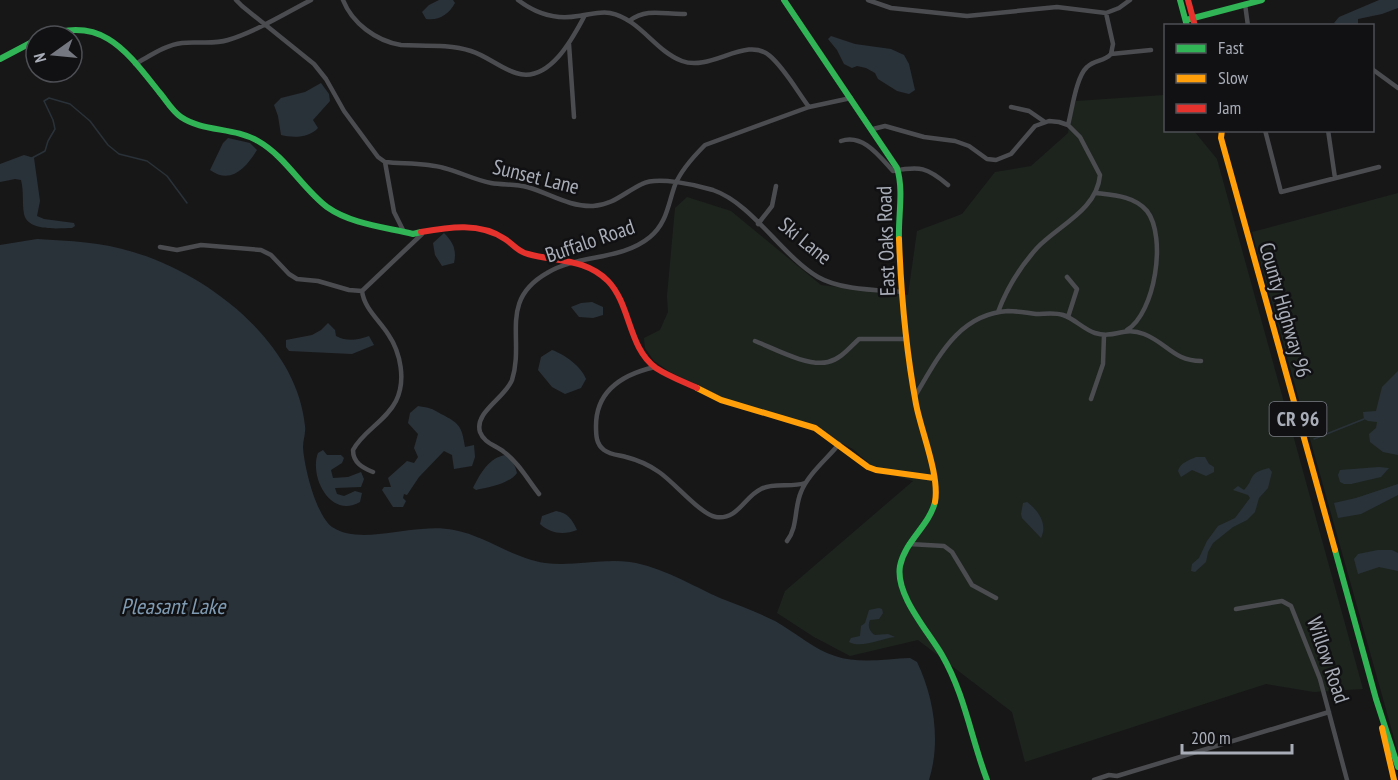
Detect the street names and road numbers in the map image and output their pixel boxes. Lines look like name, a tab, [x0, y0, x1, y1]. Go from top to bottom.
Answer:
street label: Sunset Lane	[490, 153, 582, 200]
street label: East Oaks Road	[870, 185, 901, 297]
street label: Ski Lane	[773, 211, 837, 270]
street label: Buffalo Road	[542, 213, 638, 268]
street label: County Highway 96	[1253, 239, 1318, 381]
road number: CR 96	[1270, 402, 1326, 436]
street label: Willow Road	[1301, 613, 1356, 707]

